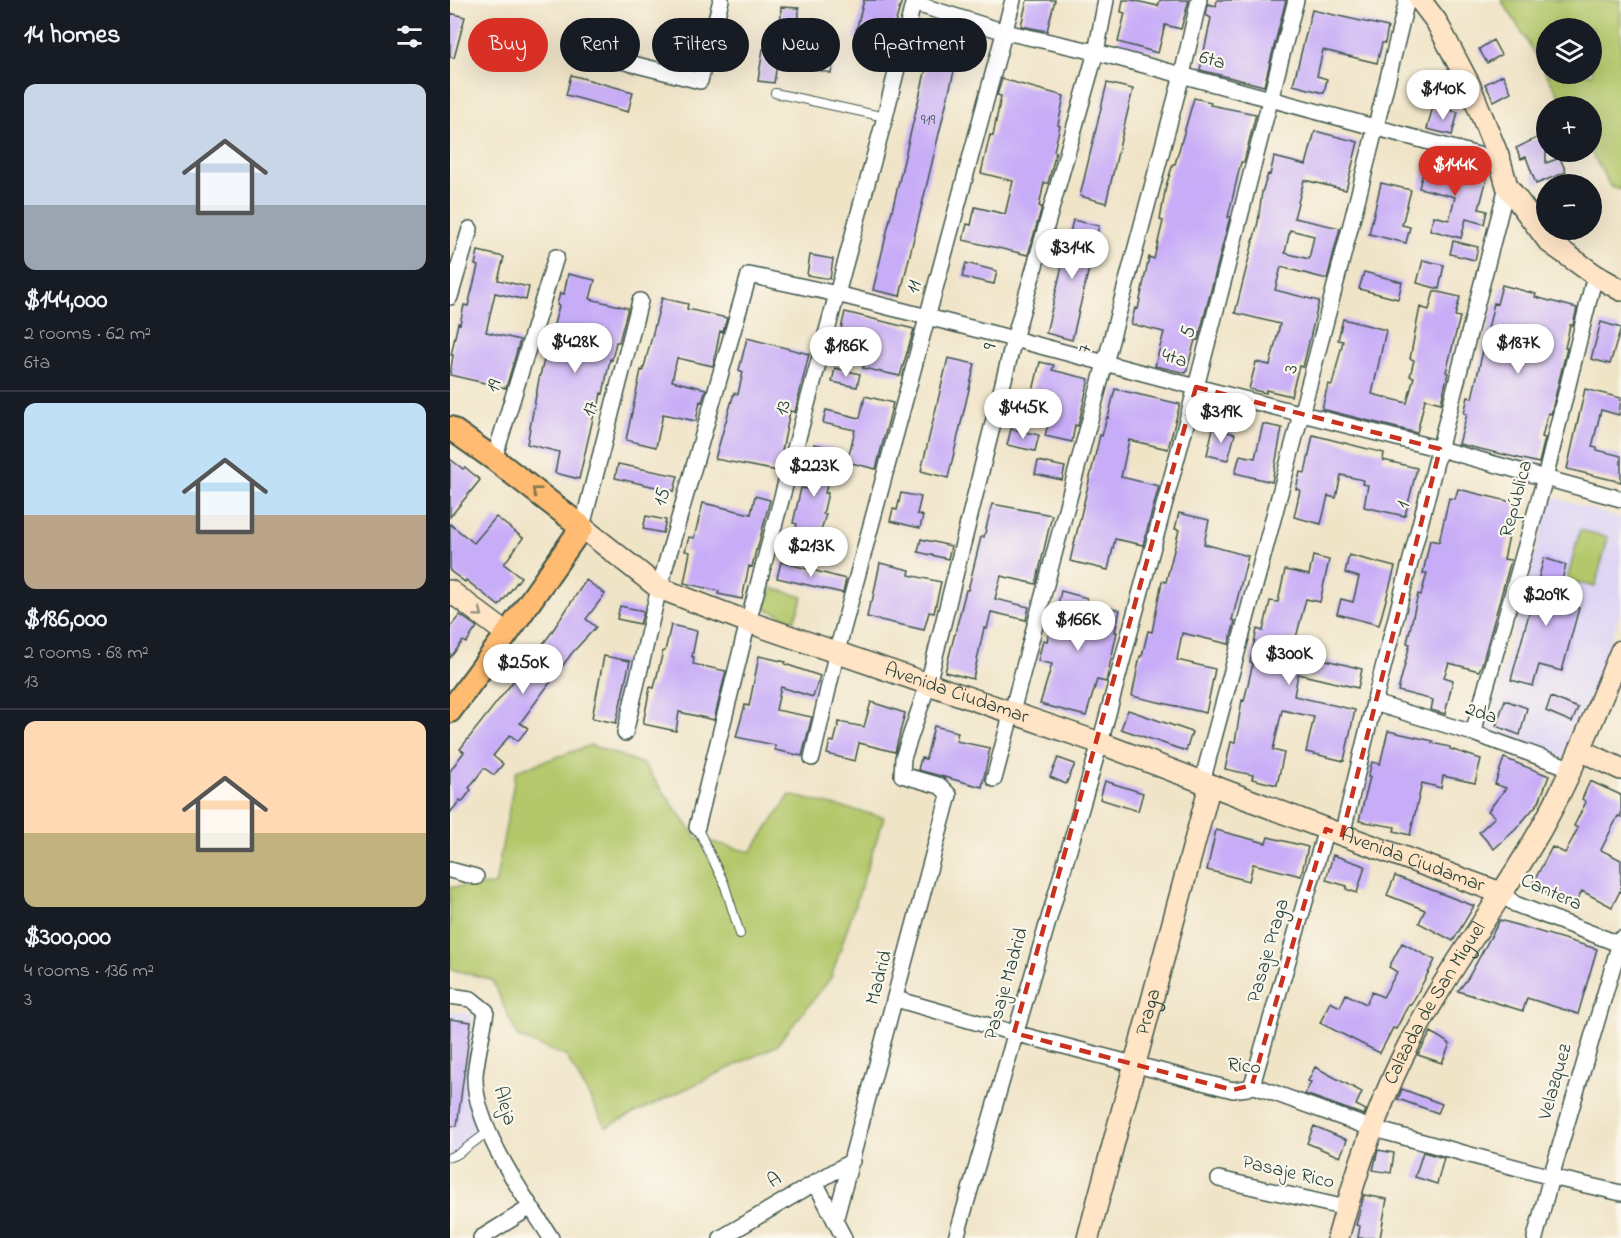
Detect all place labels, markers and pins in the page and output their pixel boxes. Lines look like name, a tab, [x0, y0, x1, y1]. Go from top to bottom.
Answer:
pin: $140K	[1401, 70, 1485, 121]
pin: $144K	[1413, 146, 1497, 197]
pin: $314K	[1030, 229, 1114, 280]
pin: $428K	[533, 323, 617, 374]
pin: $187K	[1476, 324, 1560, 375]
pin: $186K	[804, 327, 888, 378]
pin: $445K	[981, 389, 1065, 440]
pin: $319K	[1179, 393, 1263, 444]
pin: $223K	[772, 447, 856, 498]
pin: $213K	[769, 527, 853, 578]
pin: $209K	[1504, 576, 1588, 627]
pin: $166K	[1036, 601, 1120, 652]
pin: $300K	[1247, 635, 1331, 686]
pin: $250K	[481, 644, 565, 695]

